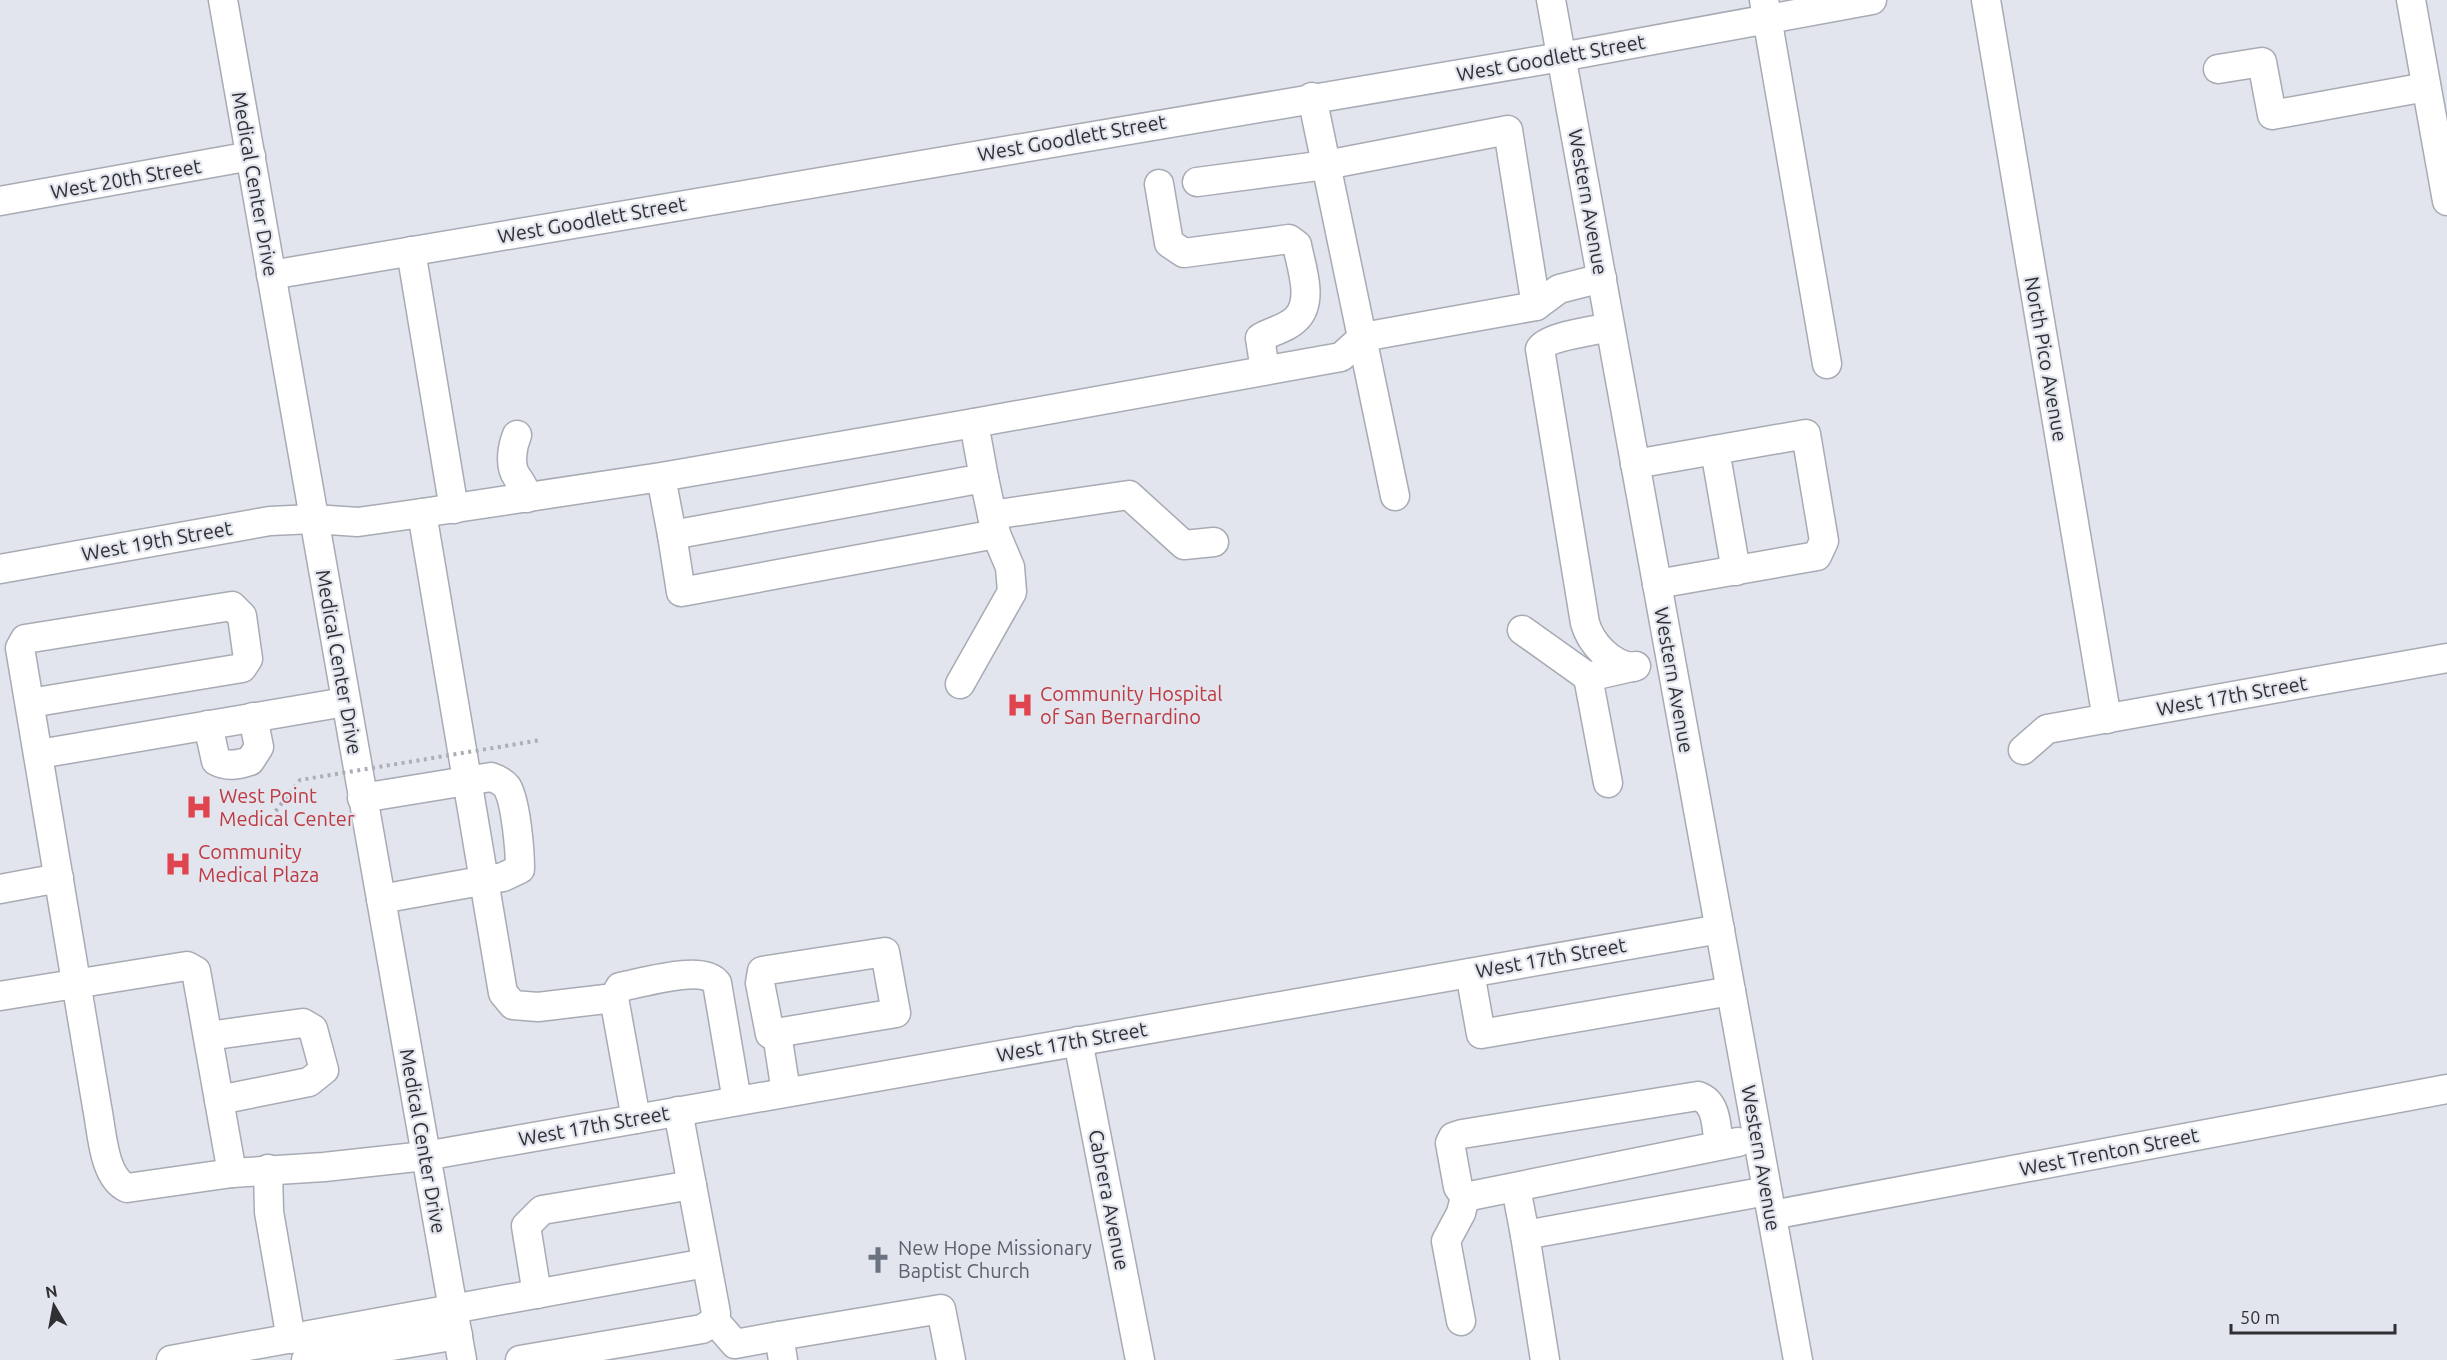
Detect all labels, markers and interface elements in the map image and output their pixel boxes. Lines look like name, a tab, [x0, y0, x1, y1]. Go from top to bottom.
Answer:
street label: West Goodlett Street	[1455, 30, 1647, 85]
street label: Medical Center Drive	[228, 90, 283, 278]
street label: West Goodlett Street	[976, 110, 1168, 165]
street label: Western Avenue	[1564, 127, 1613, 277]
street label: West 20th Street	[49, 154, 203, 203]
street label: West Goodlett Street	[496, 192, 688, 247]
street label: North Pico Avenue	[2021, 275, 2072, 443]
street label: West 19th Street	[80, 516, 234, 565]
street label: Medical Center Drive	[312, 568, 367, 756]
street label: Western Avenue	[1650, 605, 1699, 755]
street label: West 17th Street	[2155, 671, 2309, 720]
place label: Community Hospital of San Bernardino	[1040, 682, 1222, 728]
hospital icon: Community Hospital of San Bernardino	[1005, 690, 1035, 720]
place label: West Point Medical Center	[219, 784, 355, 830]
hospital icon: West Point Medical Center	[184, 792, 214, 822]
place label: Community Medical Plaza	[198, 840, 319, 886]
hospital icon: Community Medical Plaza	[163, 849, 193, 879]
street label: West 17th Street	[1474, 933, 1628, 982]
street label: West 17th Street	[995, 1017, 1149, 1066]
street label: Medical Center Drive	[396, 1047, 451, 1235]
street label: Western Avenue	[1737, 1083, 1786, 1233]
street label: West 17th Street	[517, 1101, 671, 1150]
street label: West Trenton Street	[2017, 1123, 2201, 1180]
street label: Cabrera Avenue	[1085, 1128, 1134, 1272]
place label: New Hope Missionary Baptist Church	[898, 1236, 1092, 1282]
church icon: New Hope Missionary Baptist Church	[863, 1245, 893, 1275]
north arrow	[24, 1276, 84, 1336]
text: N	[44, 1281, 59, 1301]
scale bar	[2231, 1297, 2394, 1335]
text: 50 m	[2240, 1307, 2280, 1327]

